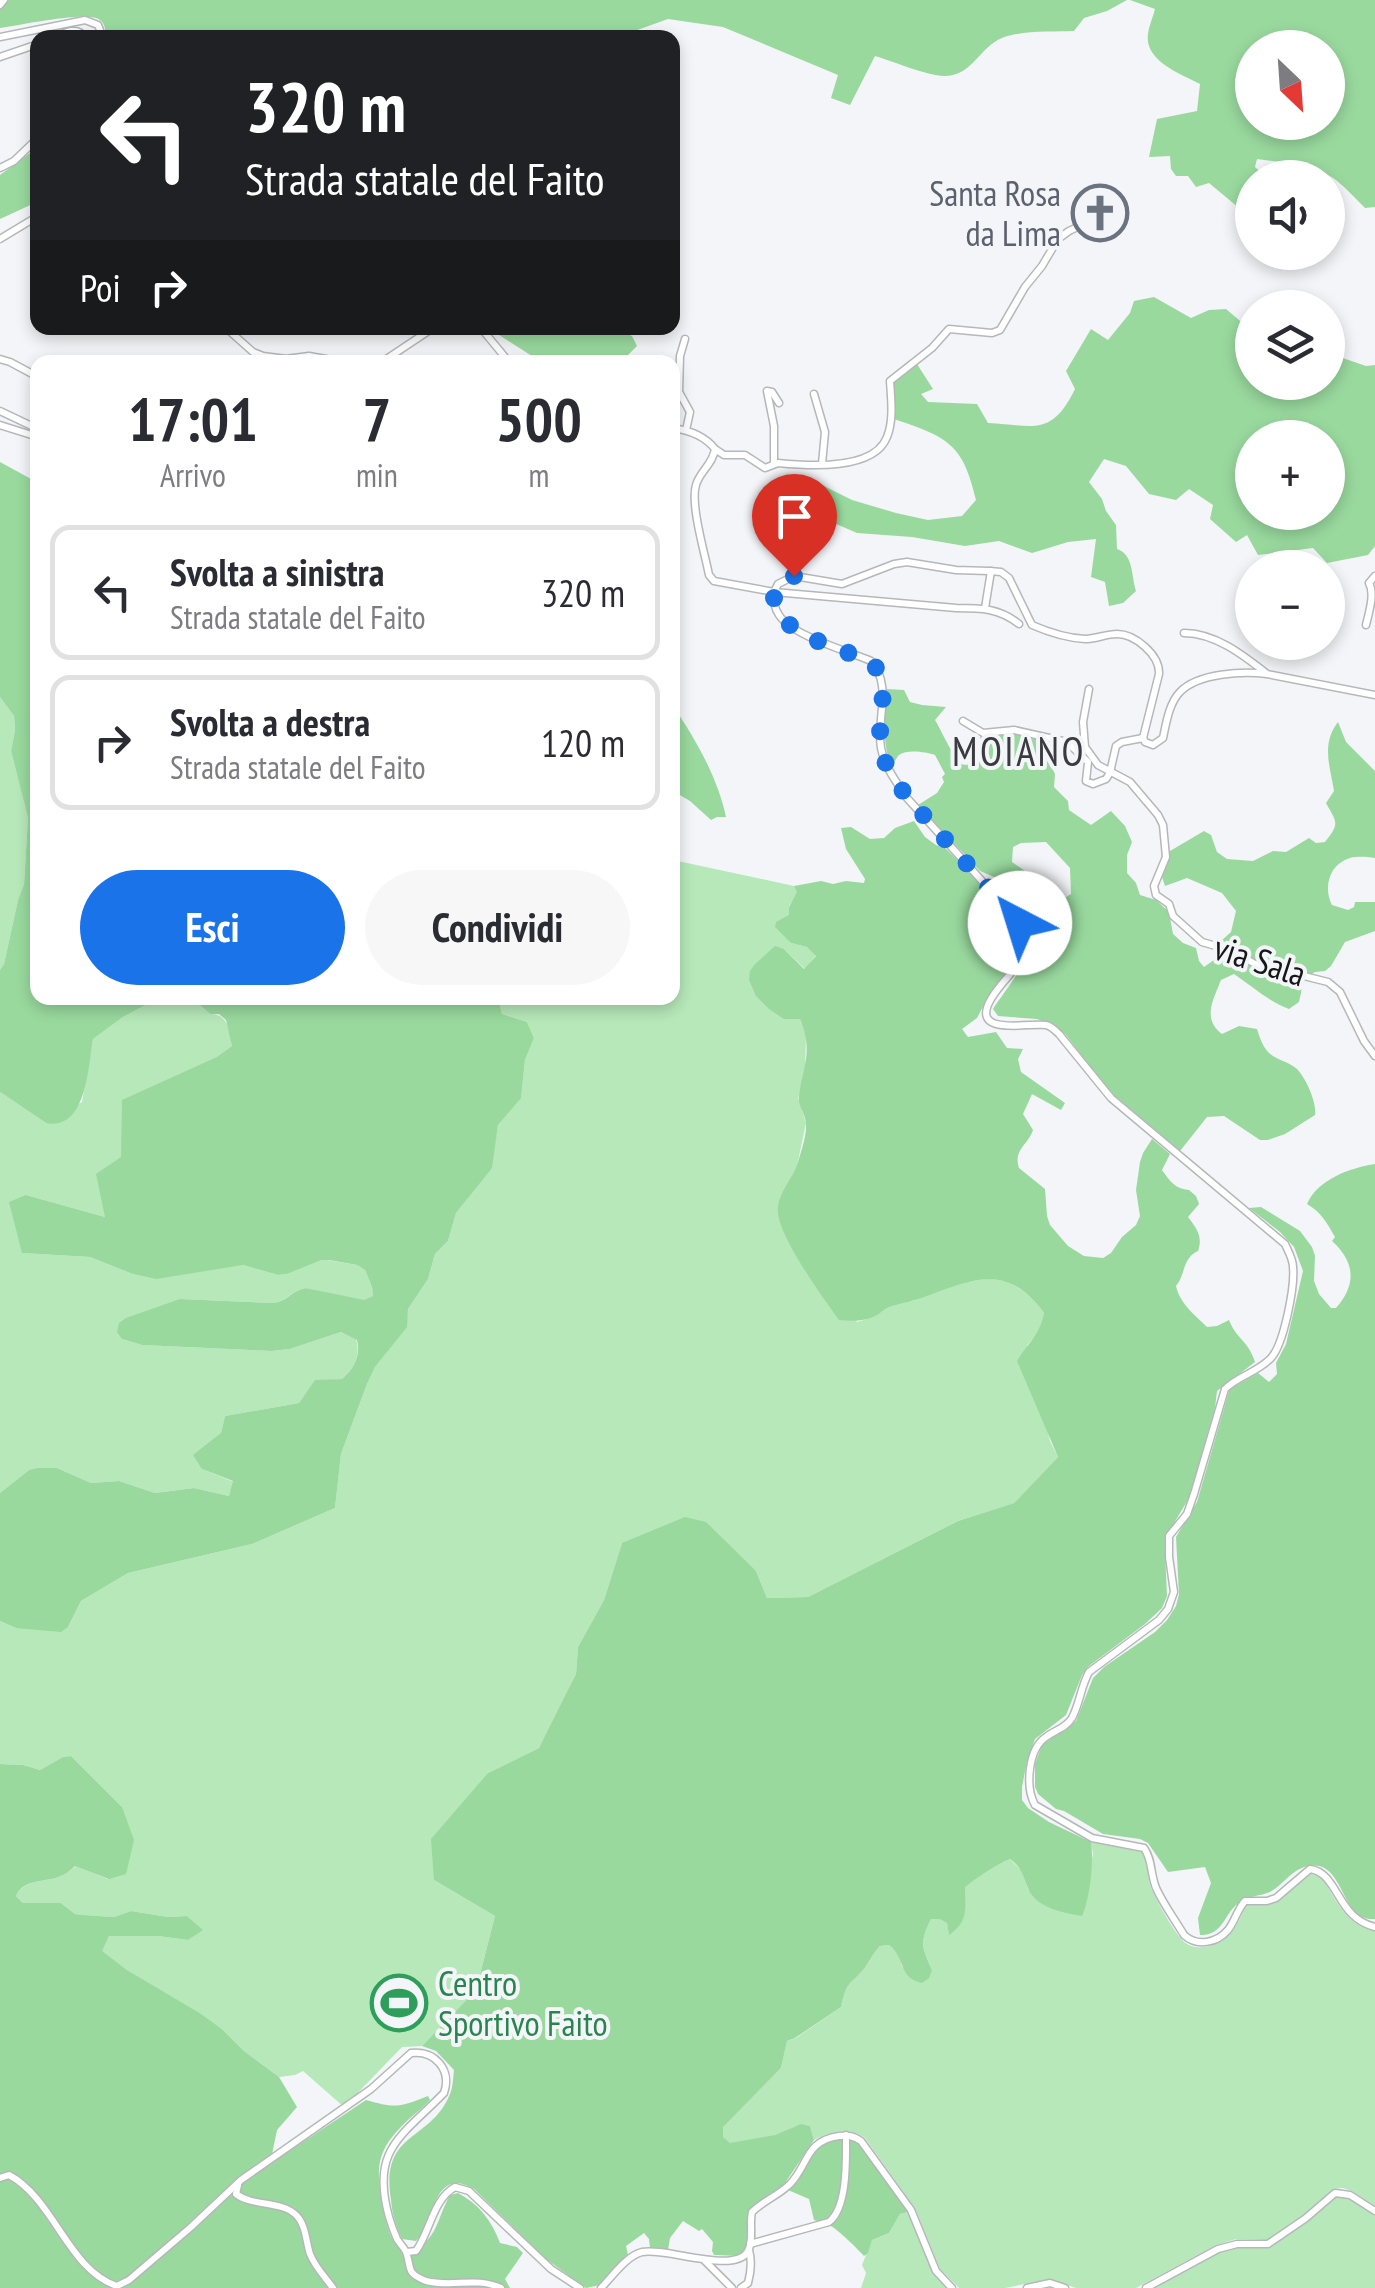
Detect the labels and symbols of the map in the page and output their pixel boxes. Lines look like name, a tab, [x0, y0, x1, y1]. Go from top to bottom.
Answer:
north arrow	[1235, 30, 1345, 140]
place label: Santa Rosa da Lima	[929, 170, 1061, 256]
church icon: Santa Rosa da Lima	[1070, 183, 1130, 243]
pin	[752, 474, 837, 577]
district label: MOIANO	[952, 725, 1086, 777]
position arrow	[968, 871, 1072, 975]
street label: via Sala	[1208, 924, 1312, 996]
place label: Centro Sportivo Faito	[438, 1960, 608, 2046]
sports icon: Centro Sportivo Faito	[369, 1973, 429, 2033]

